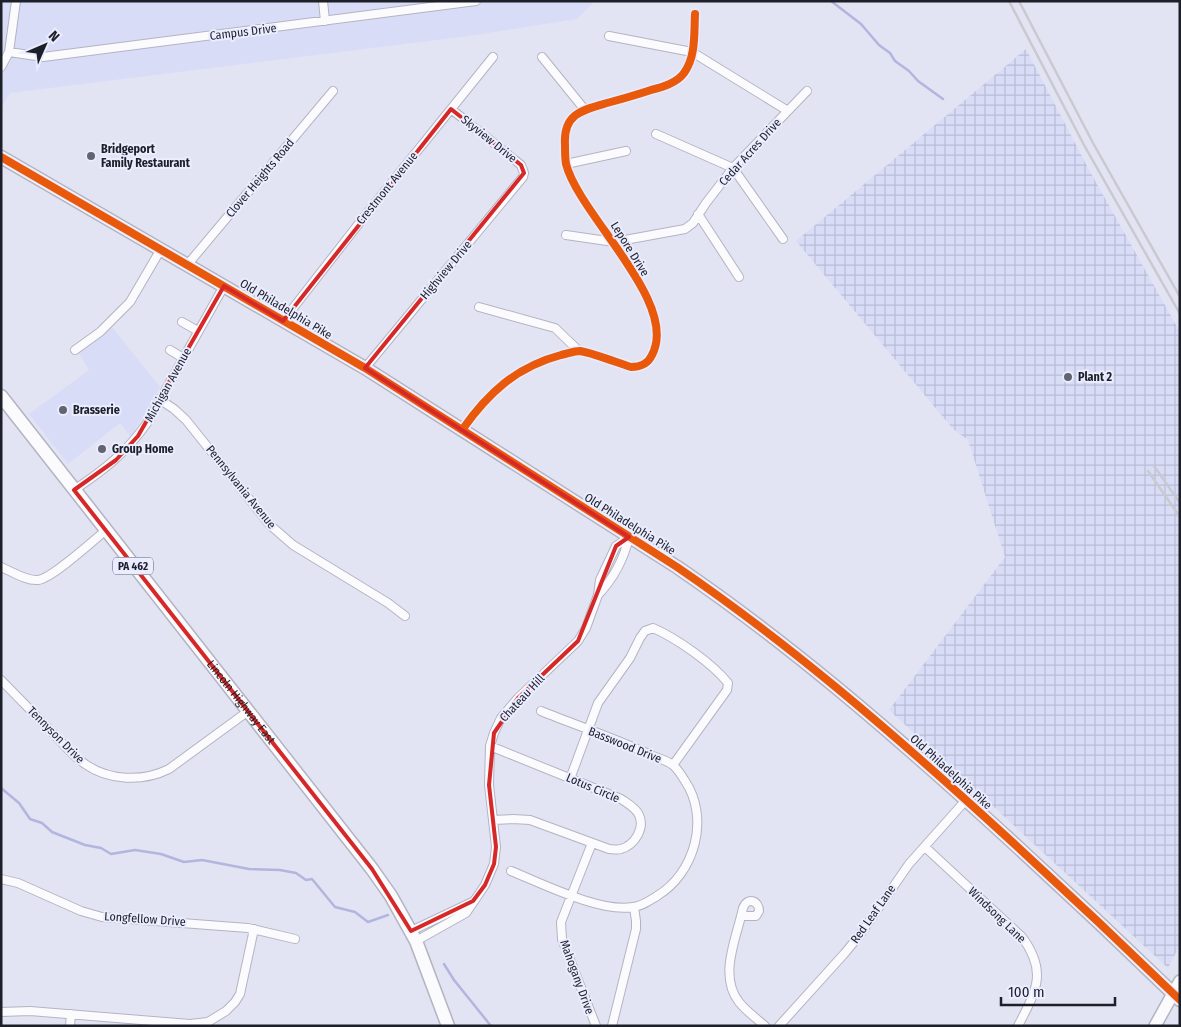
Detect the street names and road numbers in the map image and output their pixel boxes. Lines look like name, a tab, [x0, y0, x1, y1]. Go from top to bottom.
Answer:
street label: Campus Drive	[209, 21, 277, 43]
street label: Skyview Drive	[458, 112, 520, 166]
street label: Cedar Acres Drive	[716, 115, 784, 189]
street label: Clover Heights Road	[223, 136, 297, 220]
street label: Crestmont Avenue	[353, 149, 421, 227]
street label: Lepore Drive	[608, 219, 652, 279]
street label: Highview Drive	[417, 238, 475, 302]
street label: Old Philadelphia Pike	[237, 276, 335, 342]
street label: Michigan Avenue	[142, 345, 194, 424]
street label: Pennsylvania Avenue	[203, 443, 279, 531]
street label: Old Philadelphia Pike	[582, 490, 678, 558]
road number: PA 462	[113, 558, 153, 574]
street label: Lincoln Highway East	[204, 657, 278, 747]
street label: Chateau Hill	[497, 672, 547, 724]
street label: Tennyson Drive	[25, 704, 87, 766]
street label: Basswood Drive	[586, 724, 664, 766]
street label: Old Philadelphia Pike	[907, 732, 995, 812]
street label: Lotus Circle	[564, 770, 622, 806]
street label: Red Leaf Lane	[848, 882, 898, 946]
street label: Windsong Lane	[965, 884, 1029, 946]
street label: Longfellow Drive	[104, 909, 186, 929]
street label: Mahogany Drive	[557, 938, 597, 1016]

